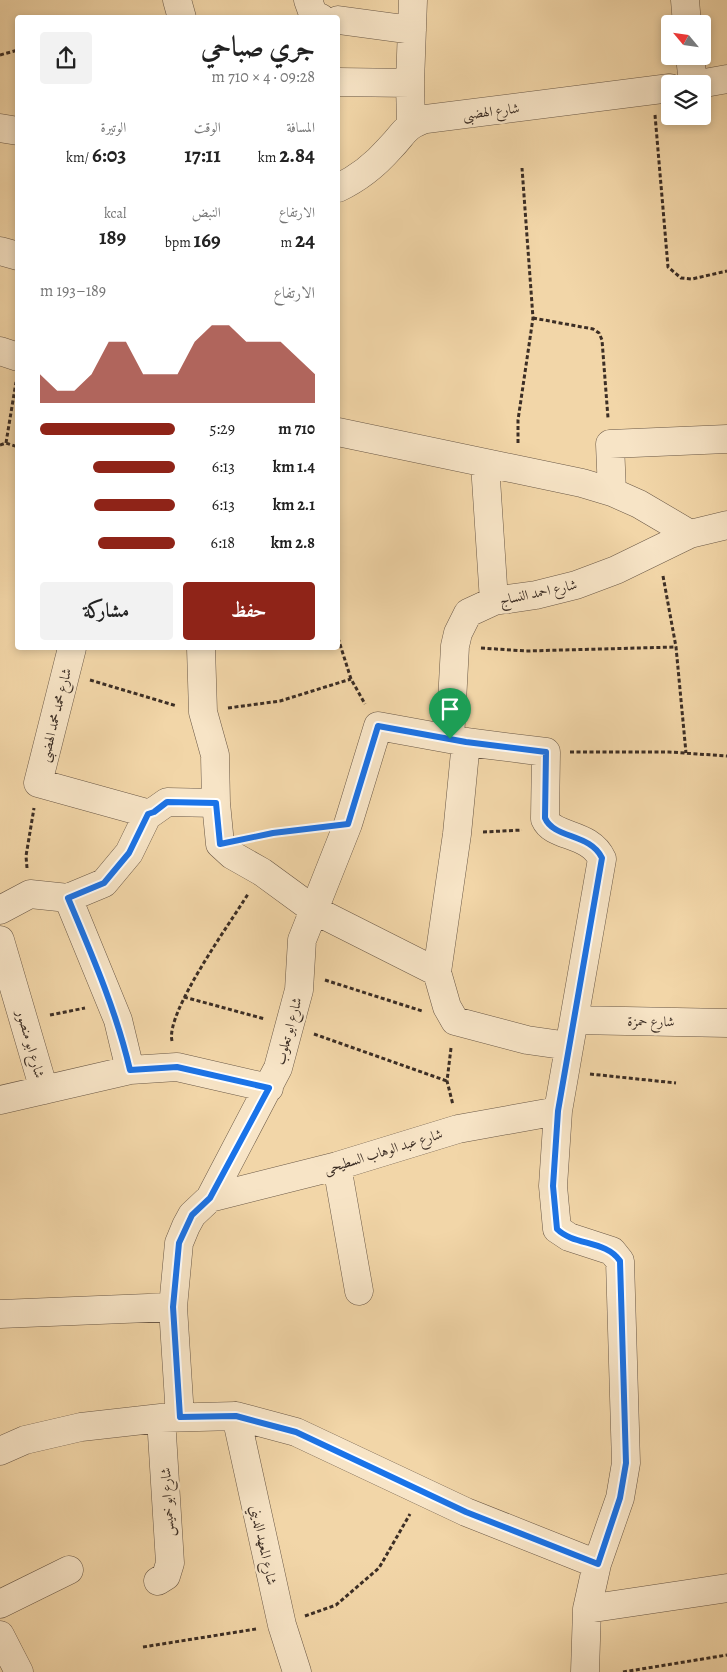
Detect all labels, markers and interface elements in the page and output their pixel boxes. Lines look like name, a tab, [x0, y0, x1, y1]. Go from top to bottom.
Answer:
north arrow	[661, 15, 711, 65]
map controls	[661, 15, 711, 125]
text: جري صباحي	[201, 28, 315, 66]
button: share	[40, 32, 92, 84]
text: 09:28 · 4 × 710 m	[212, 66, 315, 88]
button: layers	[661, 75, 711, 125]
street label: شارع الهضبى	[462, 99, 521, 126]
text: الوتيرة	[101, 118, 126, 137]
text: الوقت	[194, 118, 221, 137]
text: المسافة	[286, 118, 315, 137]
text: 6:03	[92, 141, 126, 169]
text: 17:11	[184, 141, 221, 169]
text: 2.84	[279, 141, 315, 169]
text: /km	[66, 148, 92, 167]
text: km	[258, 148, 279, 167]
text: النبض	[192, 203, 221, 222]
text: الارتفاع	[279, 203, 315, 222]
text: kcal	[104, 204, 126, 223]
text: 189	[99, 223, 126, 251]
text: 169	[194, 226, 221, 254]
text: 24	[295, 226, 315, 254]
text: bpm	[165, 233, 194, 252]
text: m	[281, 233, 295, 252]
text: 189–193 m	[40, 280, 106, 302]
text: الارتفاع	[273, 282, 315, 304]
text: 5:29	[209, 418, 235, 440]
text: 710 m	[278, 418, 315, 440]
text: 6:13	[212, 456, 235, 478]
text: 1.4 km	[273, 456, 315, 478]
text: 6:13	[212, 494, 235, 516]
text: 2.1 km	[273, 494, 315, 516]
text: 6:18	[211, 532, 235, 554]
text: 2.8 km	[271, 532, 315, 554]
street label: شارع احمد النساج	[497, 575, 579, 613]
button: مشاركة	[40, 582, 173, 640]
button: حفظ	[183, 582, 315, 640]
street label: شارع محمد محمد الهضبى	[35, 666, 78, 765]
pin	[429, 688, 471, 739]
icon: arrive	[436, 695, 464, 723]
street label: شارع ابو تعلوب	[270, 995, 309, 1068]
street label: شارع ابو منصور	[9, 1006, 49, 1081]
street label: شارع حمزة	[627, 1012, 675, 1033]
street label: شارع عبد الوهاب السطيحى	[321, 1124, 446, 1181]
street label: شارع ابو خميس	[156, 1467, 181, 1537]
street label: شارع المعهد الديني	[243, 1503, 281, 1587]

